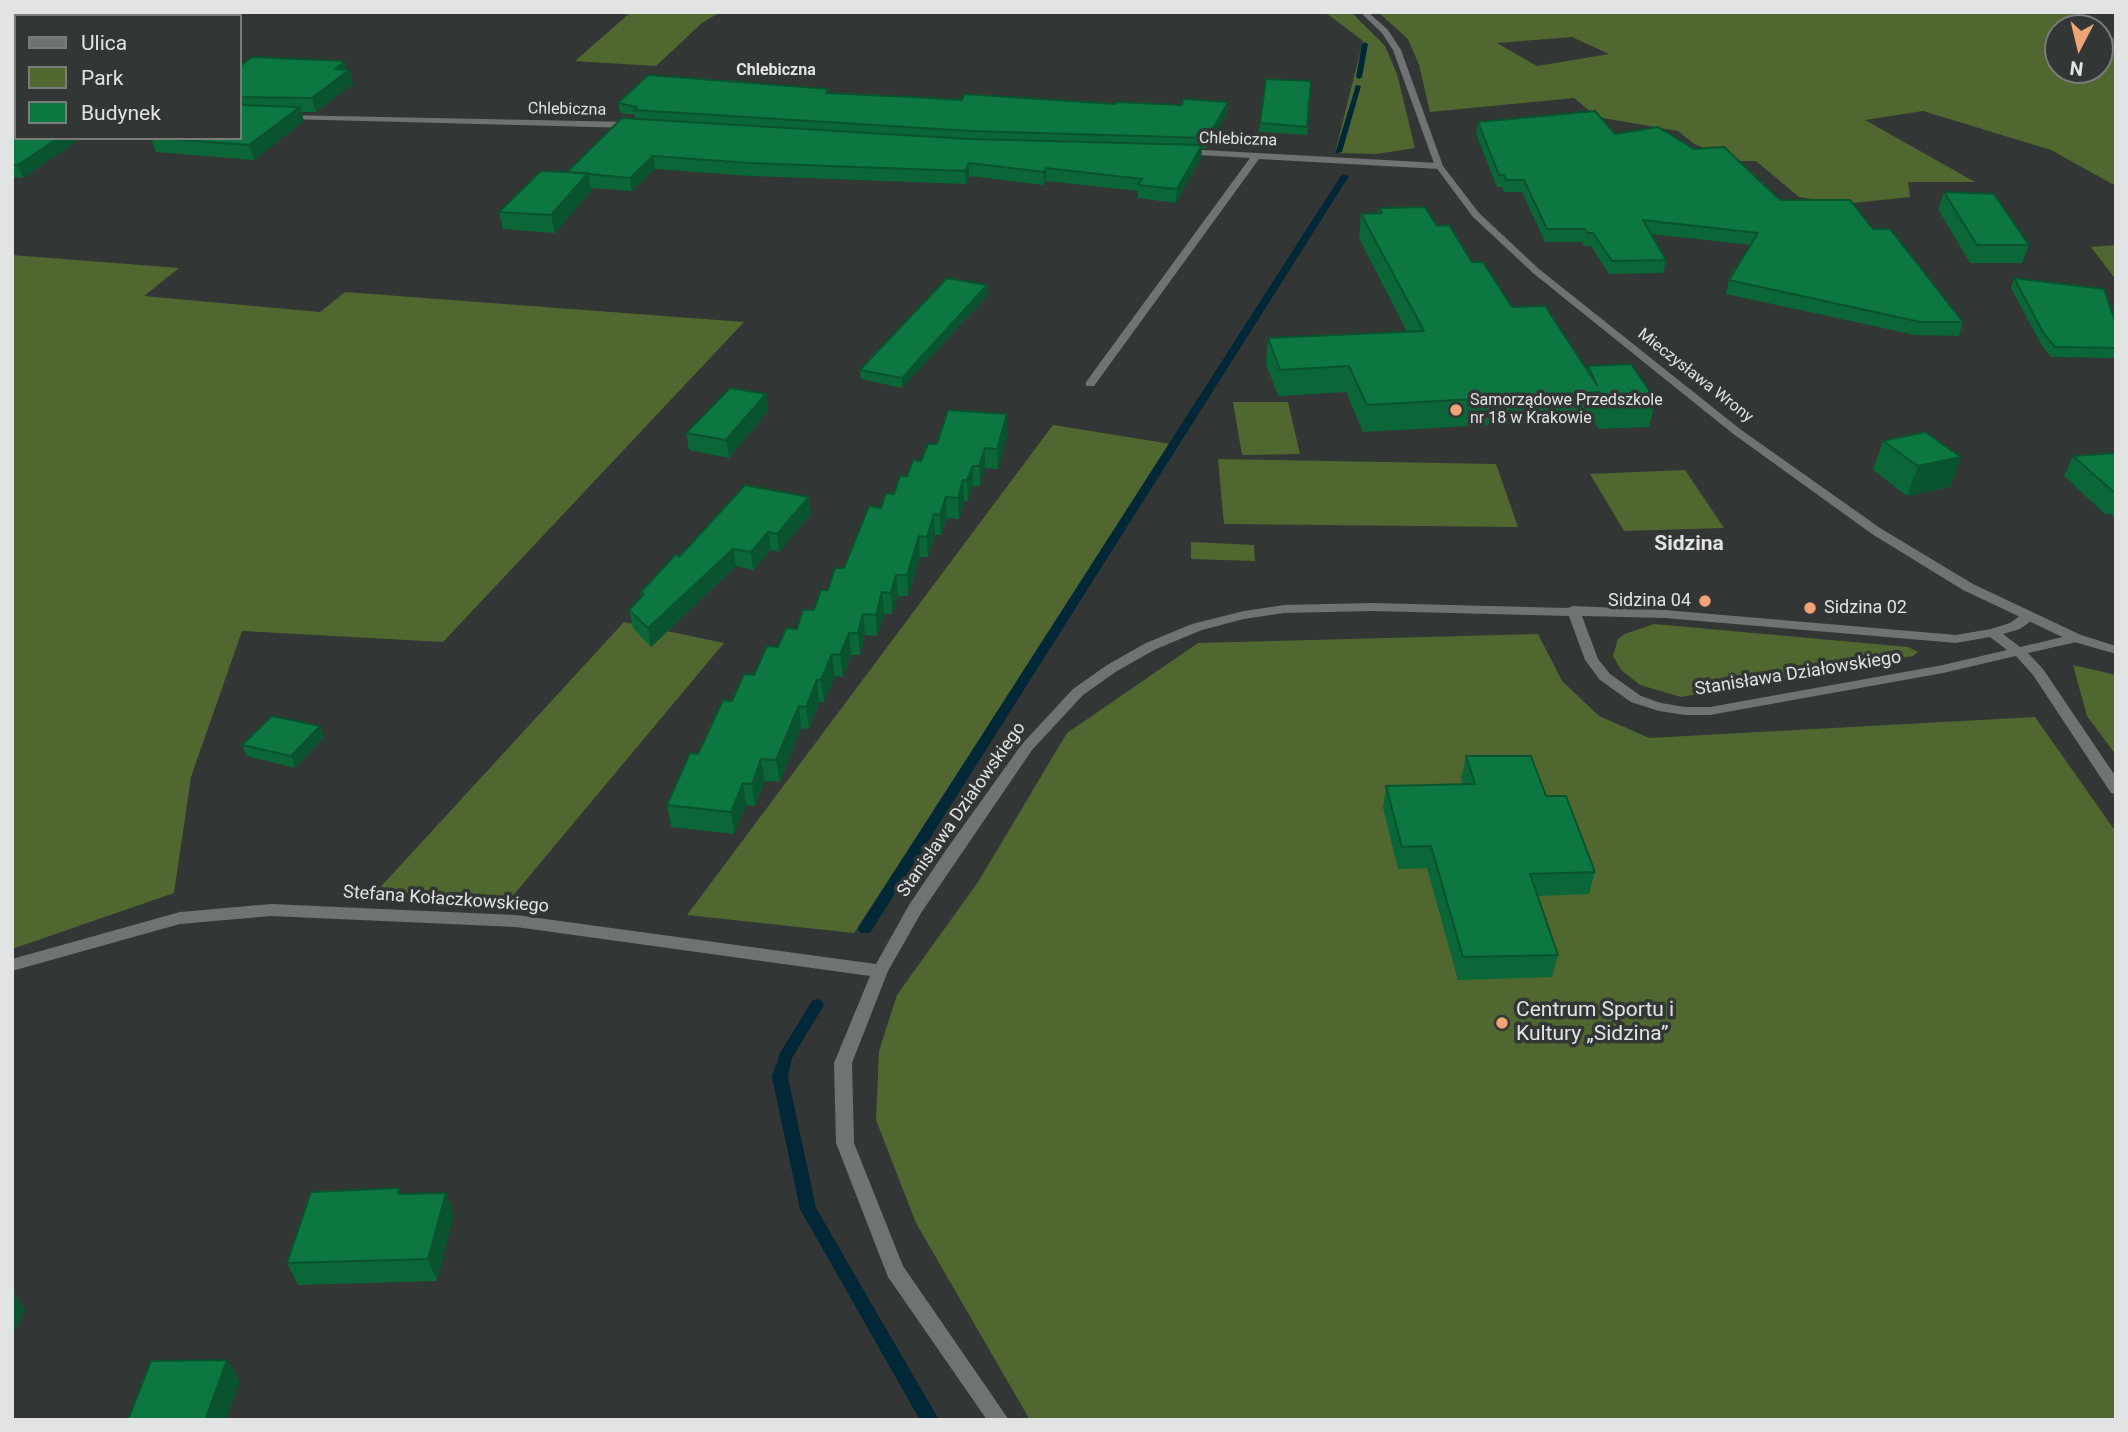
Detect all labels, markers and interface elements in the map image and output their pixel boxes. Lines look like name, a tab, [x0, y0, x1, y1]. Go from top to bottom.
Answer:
legend	[14, 14, 242, 140]
north arrow	[2044, 14, 2114, 84]
text: Ulica	[81, 31, 127, 55]
text: N	[2069, 56, 2085, 81]
district label: Chlebiczna	[736, 61, 816, 81]
text: Park	[81, 66, 123, 90]
street label: Chlebiczna	[528, 100, 606, 120]
text: Budynek	[81, 101, 161, 125]
street label: Chlebiczna	[1199, 129, 1277, 151]
street label: Mieczysława Wrony	[1634, 325, 1756, 427]
place label: Samorządowe Przedszkole nr 18 w Krakowie	[1470, 391, 1663, 429]
marker: Samorządowe Przedszkole nr 18 w Krakowie	[1448, 402, 1464, 418]
district label: Sidzina	[1654, 532, 1724, 558]
place label: Sidzina 04	[1608, 590, 1691, 612]
marker: Sidzina 04	[1697, 593, 1713, 609]
place label: Sidzina 02	[1824, 597, 1907, 619]
marker: Sidzina 02	[1802, 600, 1818, 616]
street label: Stanisława Działowskiego	[1693, 647, 1903, 701]
street label: Stanisława Działowskiego	[893, 718, 1031, 902]
street label: Stefana Kołaczkowskiego	[342, 882, 550, 918]
place label: Centrum Sportu i Kultury „Sidzina”	[1516, 998, 1674, 1048]
marker: Centrum Sportu i Kultury „Sidzina”	[1494, 1015, 1510, 1031]

